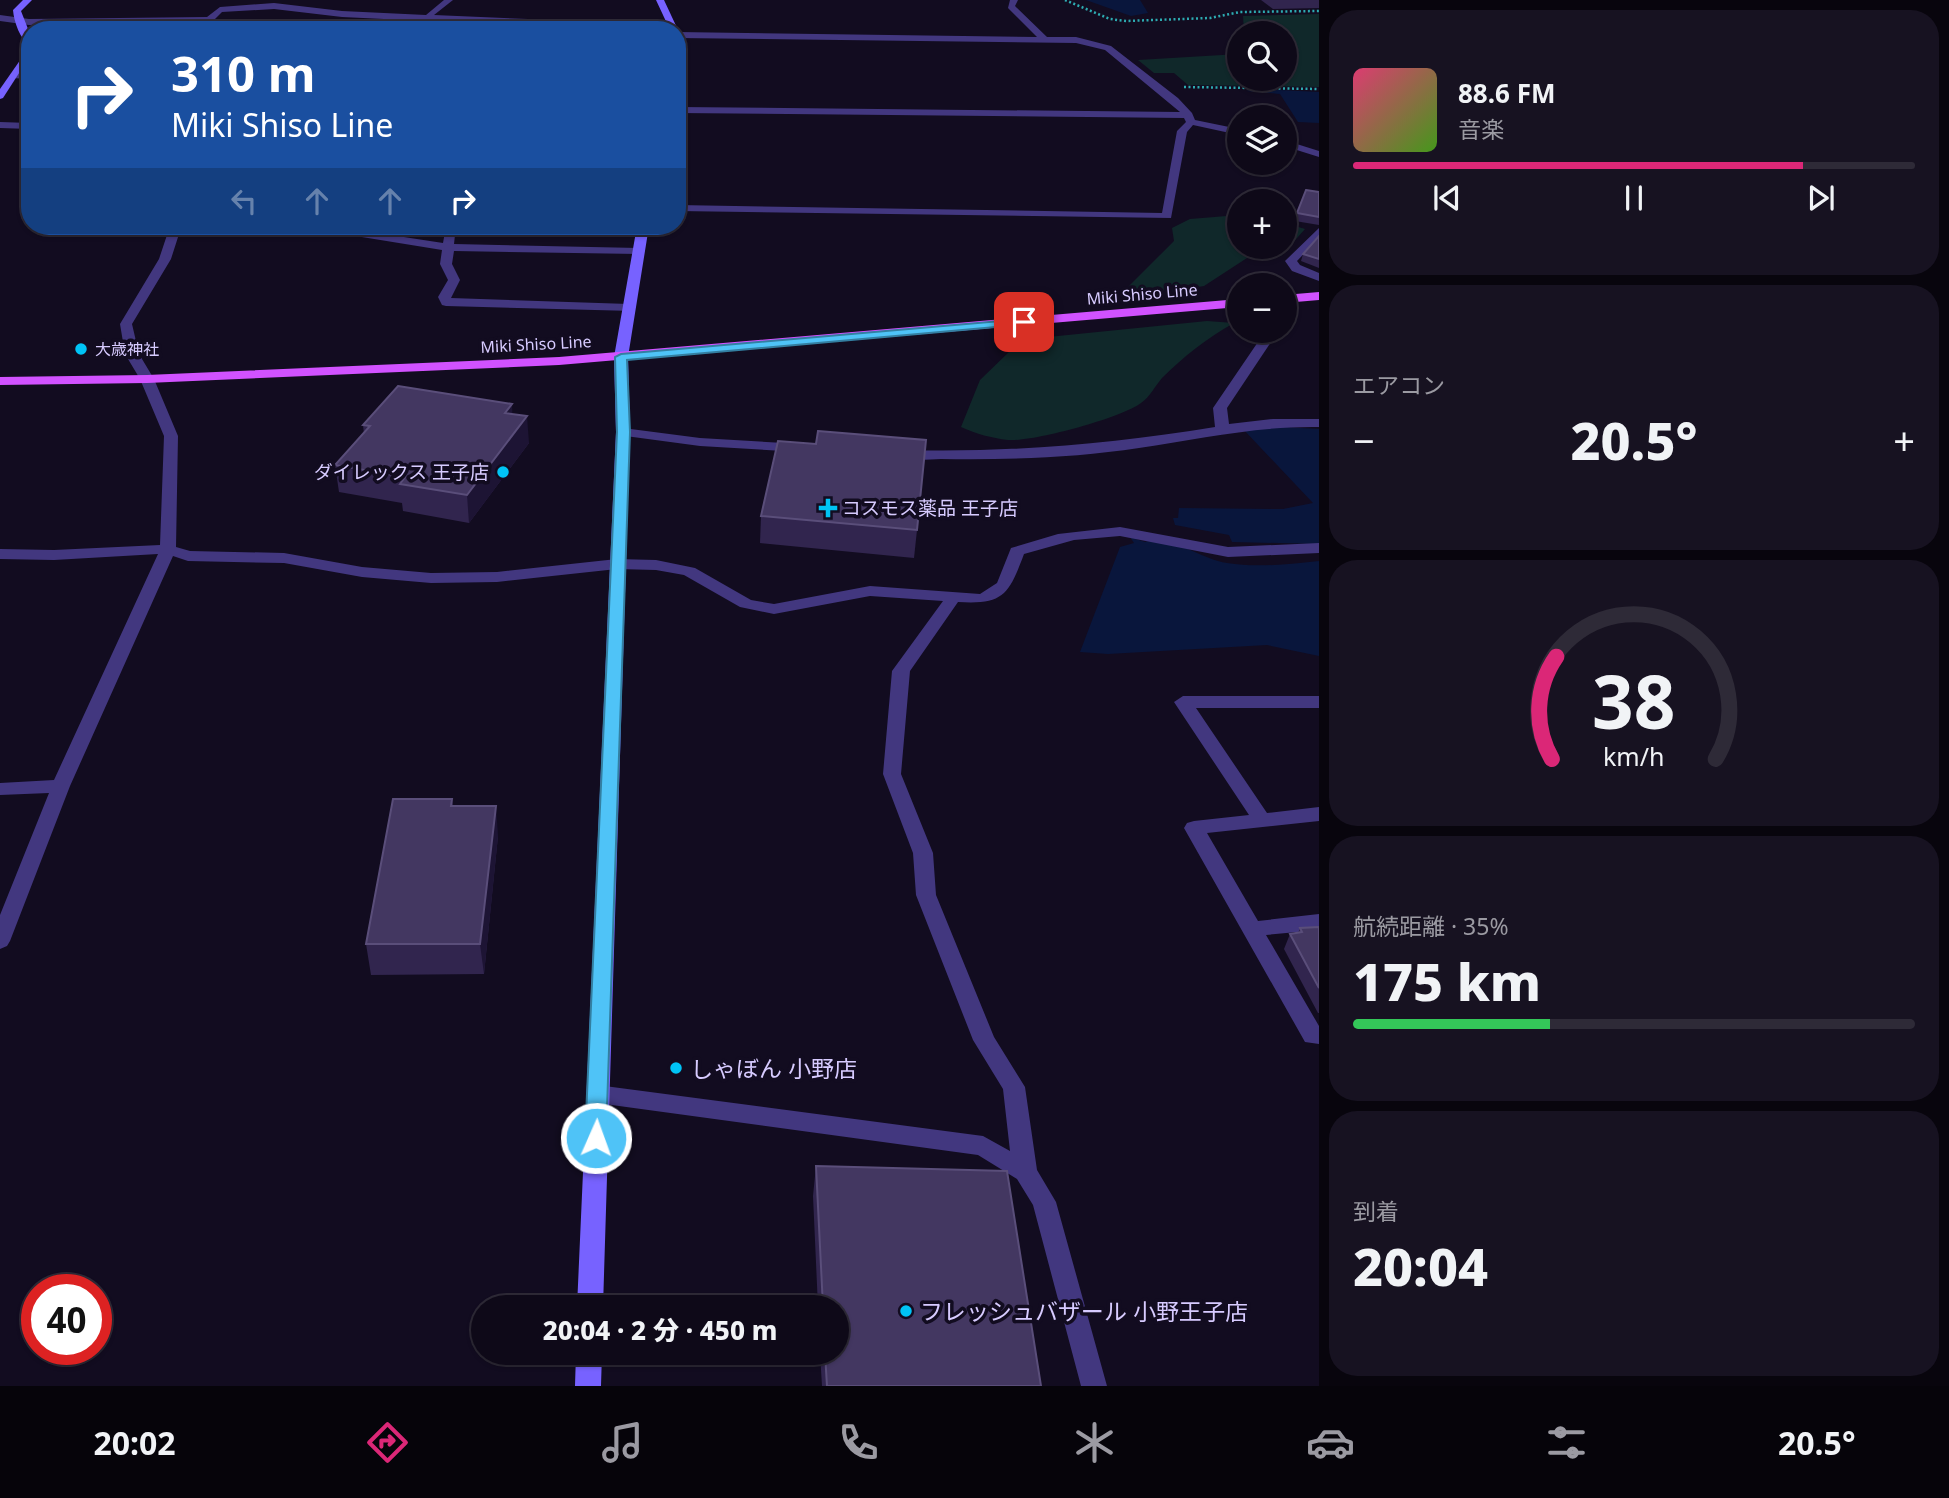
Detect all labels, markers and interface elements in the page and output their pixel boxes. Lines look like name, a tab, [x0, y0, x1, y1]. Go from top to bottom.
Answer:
map controls	[1227, 21, 1297, 343]
button: search	[1227, 21, 1297, 91]
text: 310 m	[171, 40, 316, 106]
icon: right	[56, 49, 147, 140]
text: 88.6 FM	[1458, 75, 1555, 111]
text: Miki Shiso Line	[171, 103, 393, 146]
button: layers	[1227, 105, 1297, 175]
text: 音楽	[1458, 113, 1504, 145]
icon: previous	[1428, 179, 1466, 217]
icon: pause	[1615, 179, 1653, 217]
icon: next	[1802, 179, 1840, 217]
icon: left	[225, 182, 263, 220]
icon: ahead	[298, 182, 336, 220]
icon: ahead	[371, 182, 409, 220]
icon: right	[444, 182, 482, 220]
button: +	[1227, 189, 1297, 259]
button: −	[1227, 273, 1297, 343]
street label: Miki Shiso Line	[1086, 278, 1198, 310]
pin	[994, 292, 1054, 352]
icon: arrive	[1005, 303, 1043, 341]
street label: Miki Shiso Line	[480, 330, 592, 358]
place label: 大歳神社	[95, 338, 159, 360]
marker: 大歳神社	[73, 341, 89, 357]
text: エアコン	[1353, 369, 1445, 401]
text: 20.5°	[1571, 404, 1697, 475]
text: −	[1353, 414, 1375, 466]
text: +	[1893, 414, 1915, 466]
place label: ダイレックス 王子店	[314, 459, 489, 485]
marker: ダイレックス 王子店	[495, 464, 511, 480]
place label: コスモス薬品 王子店	[842, 495, 1018, 521]
marker: コスモス薬品 王子店	[820, 500, 836, 516]
text: 38	[1592, 651, 1676, 750]
text: km/h	[1603, 739, 1665, 773]
text: 航続距離 · 35%	[1353, 910, 1509, 942]
text: 175 km	[1353, 945, 1541, 1016]
place label: しゃぼん 小野店	[690, 1052, 857, 1084]
marker: しゃぼん 小野店	[668, 1060, 684, 1076]
position arrow	[559, 1101, 633, 1175]
text: 到着	[1353, 1195, 1399, 1227]
text: 20:04	[1353, 1230, 1488, 1301]
speed limit sign: 40	[21, 1274, 112, 1365]
place label: フレッシュバザール 小野王子店	[920, 1295, 1248, 1327]
marker: フレッシュバザール 小野王子店	[898, 1303, 914, 1319]
text: 20:04 · 2 分 · 450 m	[543, 1312, 777, 1348]
icon: directions	[363, 1418, 412, 1467]
icon: music	[598, 1418, 647, 1467]
icon: phone	[834, 1418, 883, 1467]
icon: climate	[1070, 1418, 1119, 1467]
icon: car	[1306, 1418, 1355, 1467]
icon: filters	[1542, 1418, 1591, 1467]
text: 20:02	[93, 1421, 176, 1464]
text: 20.5°	[1778, 1421, 1856, 1464]

